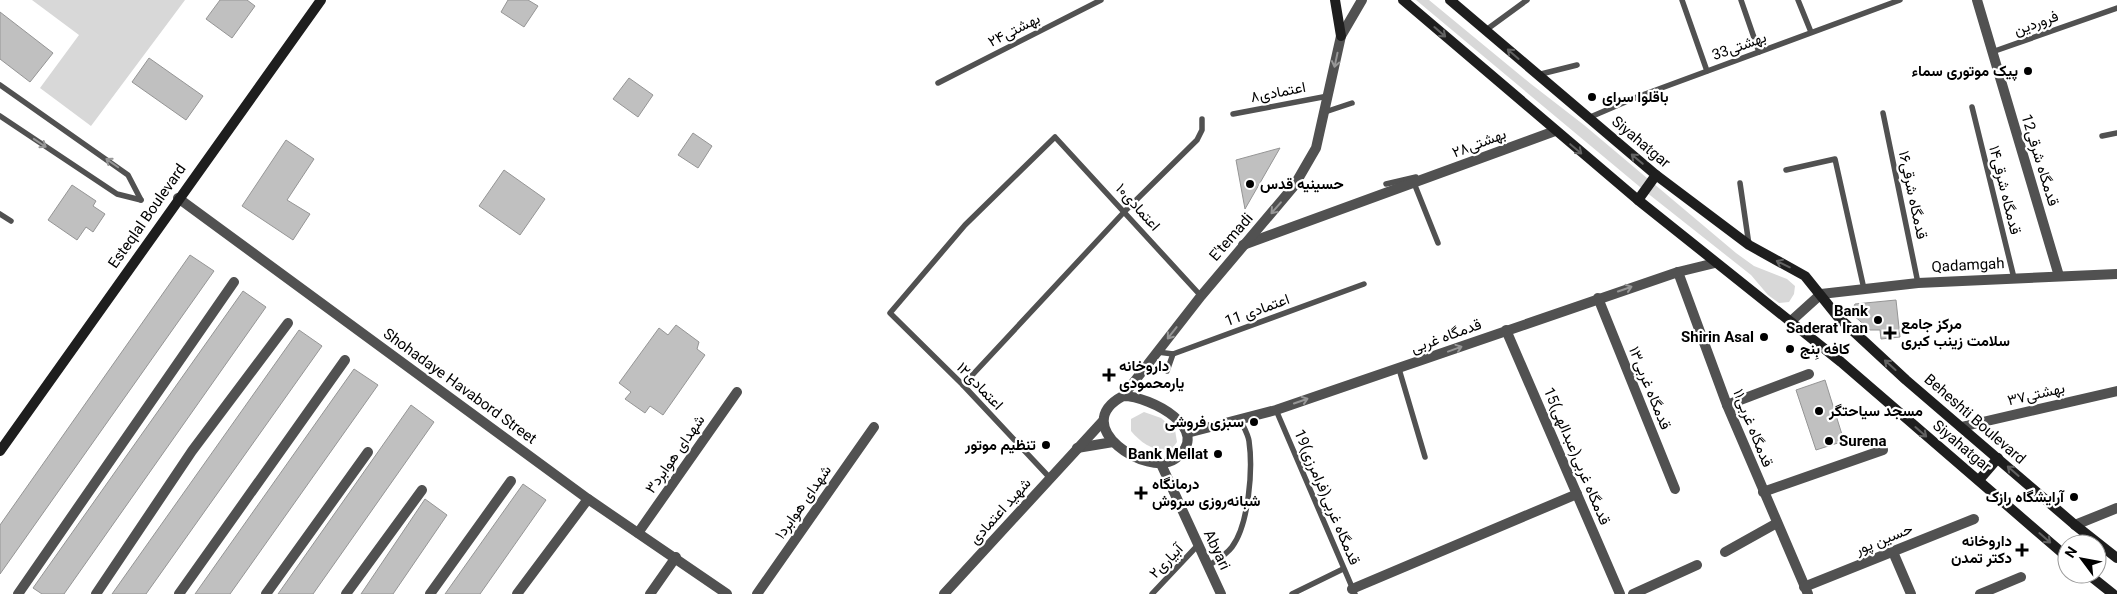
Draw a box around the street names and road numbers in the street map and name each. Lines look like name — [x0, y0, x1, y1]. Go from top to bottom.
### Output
street label: فروردین — [2011, 7, 2061, 40]
street label: ۲۴بهشتی — [985, 9, 1044, 52]
street label: 33بهشتی — [1709, 28, 1769, 65]
street label: اعتمادی۸ — [1249, 78, 1307, 107]
street label: Siyahatgar — [1608, 112, 1674, 172]
street label: 12قدمگاه شرقی — [2017, 112, 2063, 209]
street label: ۲۸بهشتی — [1449, 124, 1509, 162]
street label: قدمگاه شرقی۱۴ — [1984, 144, 2025, 237]
street label: قدمگاه شرقی۱۶ — [1894, 149, 1931, 241]
street label: Esteqlal Boulevard — [104, 160, 190, 272]
street label: اعتمادی۱۰ — [1111, 180, 1164, 235]
street label: E'temadi — [1205, 209, 1257, 265]
street label: Qadamgah — [1931, 254, 2005, 276]
street label: 11 اعتمادی — [1222, 290, 1292, 331]
street label: قدمگاه غربی — [1408, 315, 1484, 358]
street label: Shohadaye Havabord Street — [380, 324, 540, 448]
street label: قدمگاه غربی۱۳ — [1624, 344, 1675, 433]
street label: اعتمادی۱۲ — [952, 358, 1007, 414]
street label: Beheshti Boulevard — [1921, 370, 2029, 468]
street label: بهشتی۳۷ — [2006, 379, 2067, 410]
street label: 15قدمگاه غربی(عبدالهی) — [1539, 384, 1614, 528]
street label: قدمگاه غربی۱۱ — [1728, 386, 1777, 470]
street label: ۳شهدای هوابرد — [641, 411, 710, 497]
street label: Siyahatgar — [1929, 416, 1995, 476]
street label: 19قدمگاه غربی(فرامرزی) — [1289, 426, 1364, 568]
street label: شهدای هوابرد۱ — [771, 461, 836, 543]
street label: شهید اعتمادی — [965, 474, 1035, 549]
street label: حسین پور — [1852, 519, 1916, 560]
street label: Abyari — [1200, 527, 1234, 573]
street label: آبیاری۲ — [1145, 539, 1188, 583]

